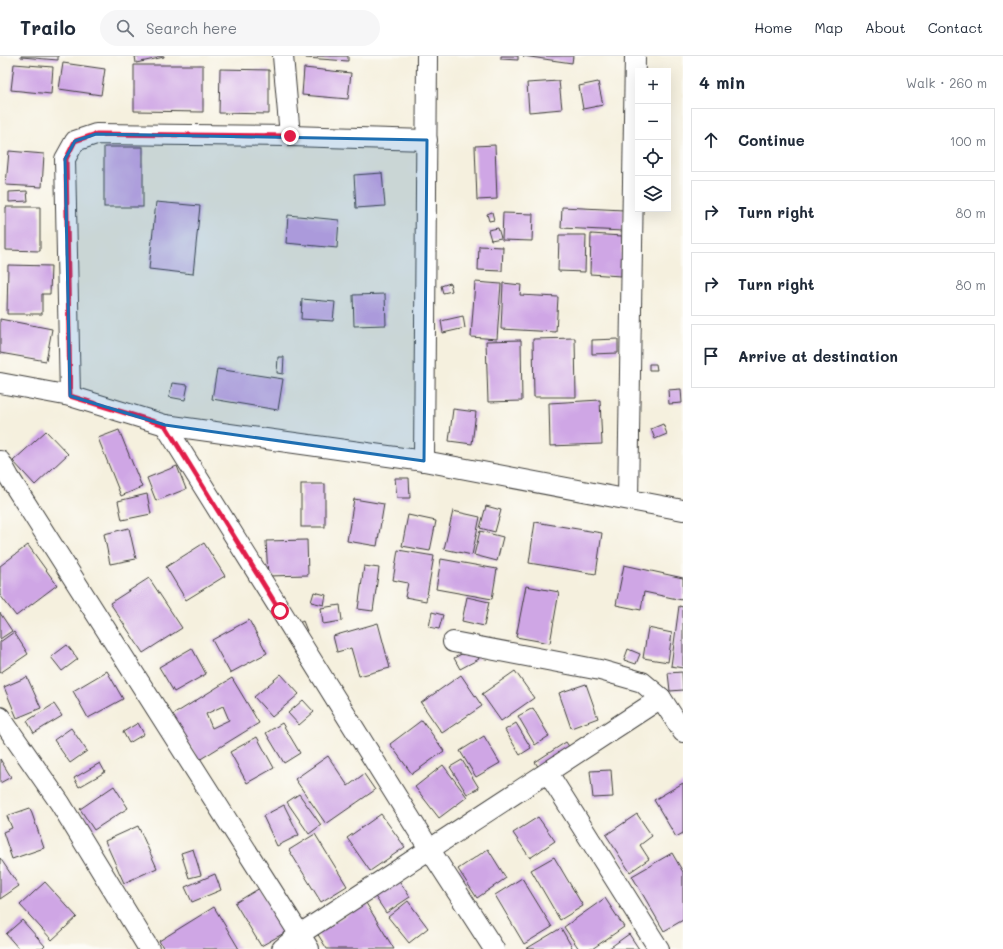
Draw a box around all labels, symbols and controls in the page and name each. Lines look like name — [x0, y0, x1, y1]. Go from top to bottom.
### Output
search box — [100, 10, 380, 46]
text: Trailo — [20, 15, 76, 40]
icon: search — [114, 17, 136, 39]
text: Search here — [146, 18, 237, 38]
text: Home — [754, 18, 792, 37]
text: Map — [814, 18, 843, 37]
text: About — [865, 18, 906, 37]
text: Contact — [928, 18, 983, 37]
map controls — [635, 68, 671, 212]
button: + — [635, 68, 671, 104]
text: 4 min — [699, 71, 745, 93]
text: Walk · 260 m — [906, 74, 987, 91]
button: − — [635, 104, 671, 140]
route end — [281, 127, 299, 145]
icon: ahead — [700, 129, 722, 151]
text: Continue — [738, 130, 805, 150]
text: 100 m — [950, 132, 986, 149]
button: locate — [635, 140, 671, 176]
button: layers — [635, 176, 671, 212]
icon: right — [700, 201, 722, 223]
text: Turn right — [738, 202, 815, 222]
text: 80 m — [956, 204, 986, 221]
icon: right — [700, 273, 722, 295]
text: Turn right — [738, 274, 815, 294]
text: 80 m — [956, 276, 986, 293]
icon: arrive — [700, 345, 722, 367]
text: Arrive at destination — [738, 346, 898, 366]
route start — [271, 602, 289, 620]

